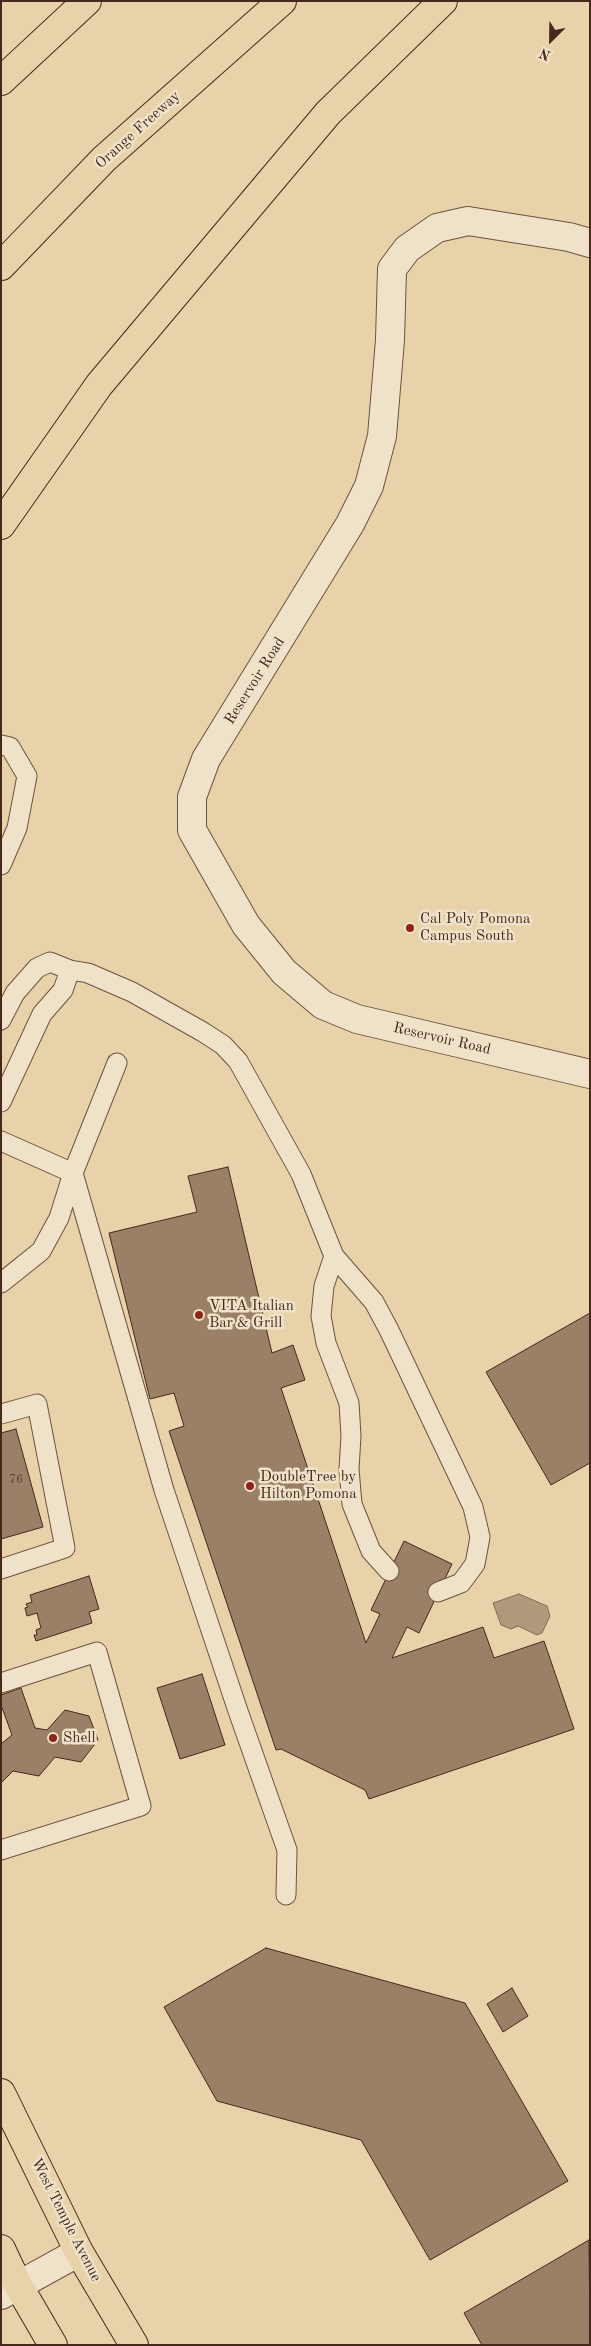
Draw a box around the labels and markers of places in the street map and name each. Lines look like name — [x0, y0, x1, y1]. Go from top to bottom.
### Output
place label: Cal Poly Pomona Campus South — [420, 910, 530, 945]
marker: Cal Poly Pomona Campus South — [404, 922, 416, 934]
place label: VITA Italian Bar & Grill — [209, 1297, 294, 1332]
marker: VITA Italian Bar & Grill — [193, 1309, 205, 1321]
place label: DoubleTree by Hilton Pomona — [260, 1468, 357, 1503]
marker: DoubleTree by Hilton Pomona — [244, 1480, 256, 1492]
place label: Shell — [63, 1729, 95, 1747]
marker: Shell — [47, 1732, 59, 1744]

